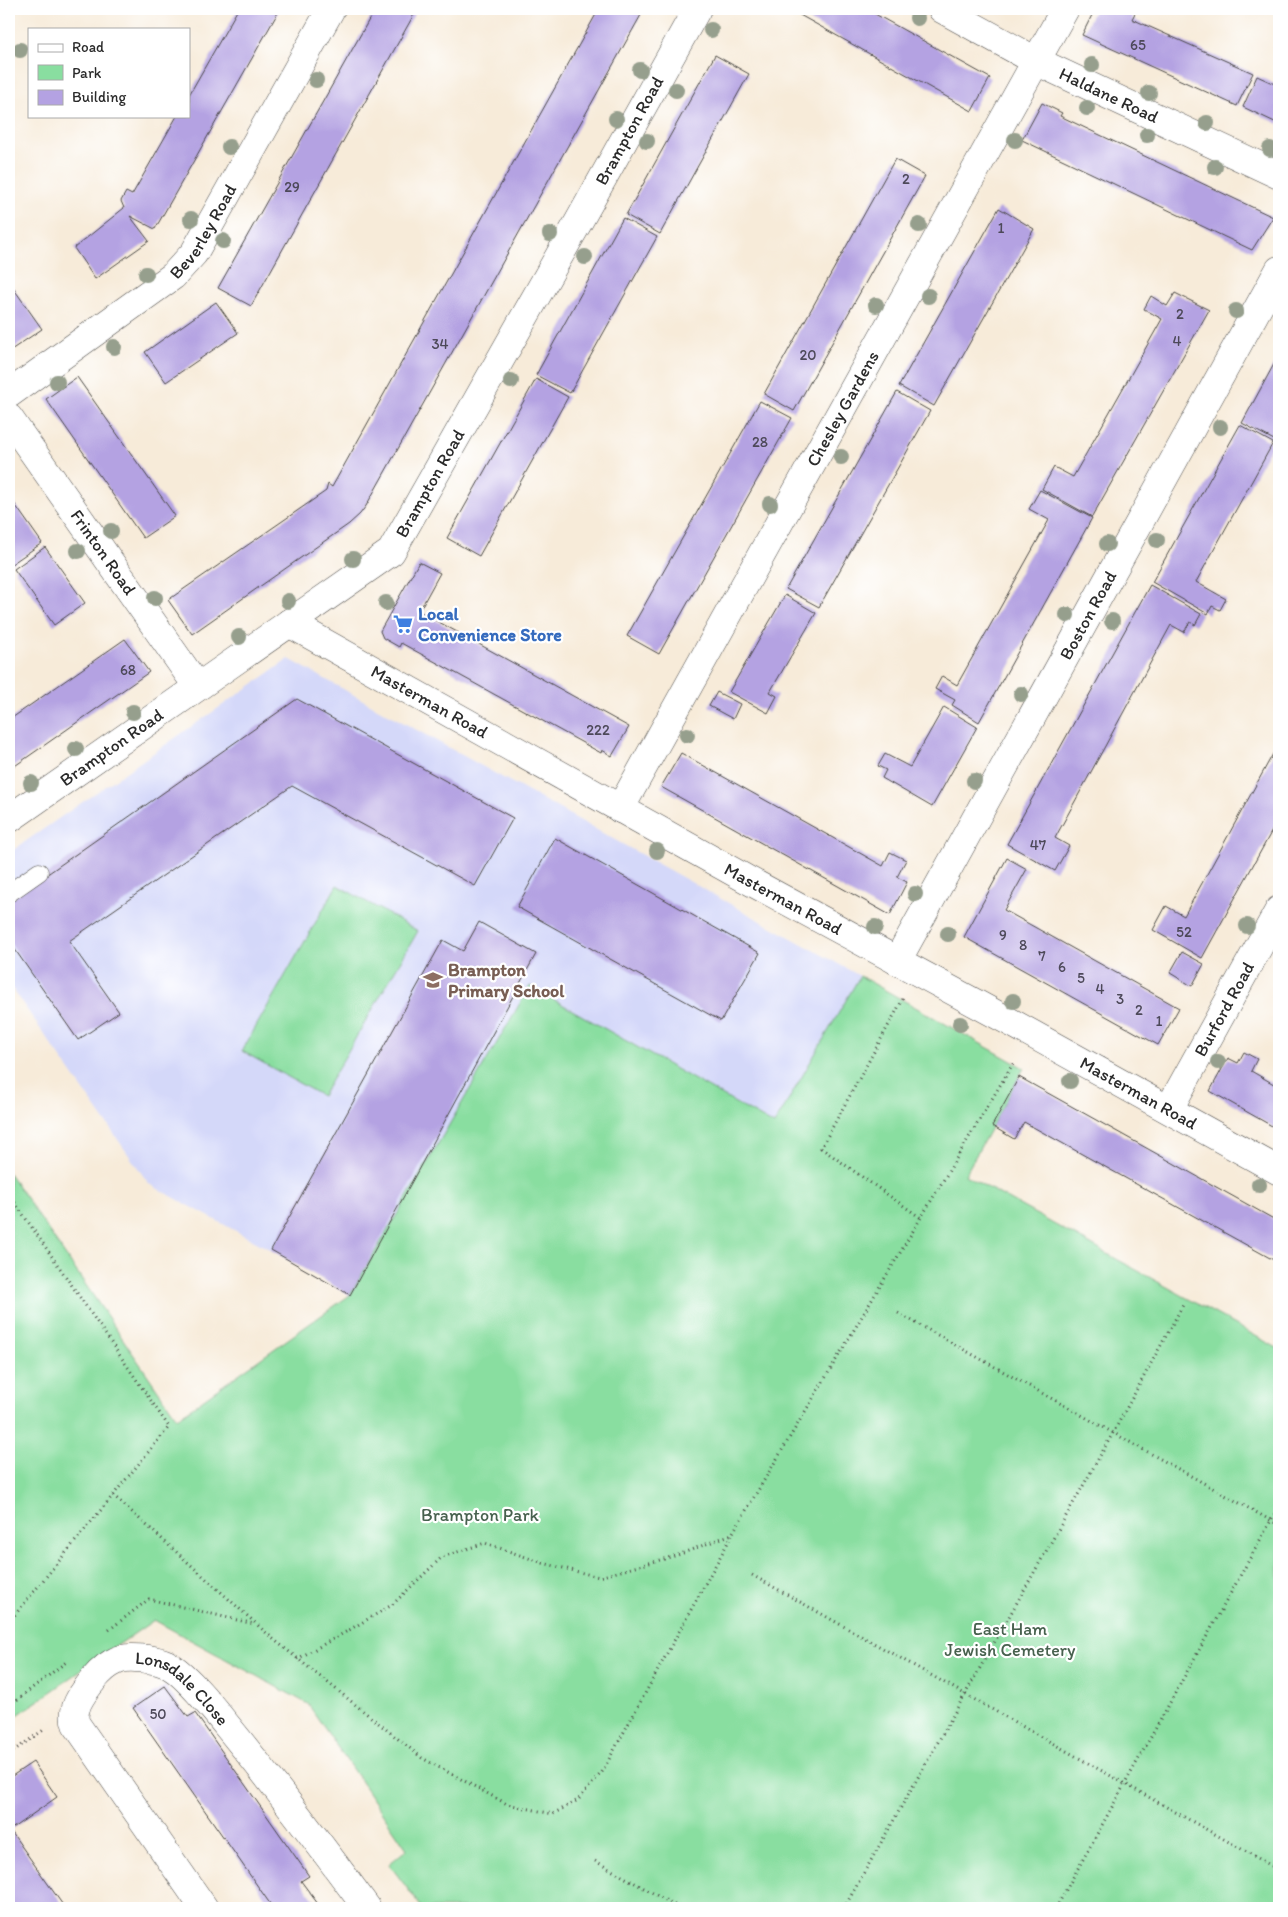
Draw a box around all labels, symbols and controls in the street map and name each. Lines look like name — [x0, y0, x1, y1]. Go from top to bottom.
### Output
legend — [28, 28, 190, 118]
house number: 65 — [1130, 36, 1146, 54]
text: Road — [72, 38, 105, 56]
street label: Haldane Road — [1056, 62, 1162, 128]
text: Park — [72, 64, 102, 82]
street label: Brampton Road — [590, 72, 668, 189]
text: Building — [72, 88, 126, 106]
house number: 2 — [902, 170, 910, 188]
house number: 29 — [284, 178, 300, 196]
street label: Beverley Road — [165, 180, 242, 284]
house number: 1 — [998, 219, 1005, 237]
house number: 2 — [1176, 305, 1184, 323]
house number: 4 — [1172, 332, 1182, 350]
house number: 34 — [431, 335, 449, 353]
house number: 20 — [799, 346, 817, 364]
street label: Chesley Gardens — [802, 347, 884, 471]
street label: Brampton Road — [391, 425, 470, 541]
house number: 28 — [752, 433, 768, 451]
street label: Frinton Road — [66, 505, 141, 600]
street label: Boston Road — [1055, 567, 1122, 664]
place label: Local Convenience Store — [418, 603, 562, 646]
supermarket icon: Local Convenience Store — [392, 613, 414, 635]
street label: Masterman Road — [367, 660, 492, 743]
house number: 68 — [120, 661, 136, 679]
street label: Brampton Road — [56, 704, 168, 791]
house number: 222 — [586, 721, 610, 739]
house number: 47 — [1030, 836, 1047, 854]
street label: Masterman Road — [720, 858, 846, 940]
house number: 52 — [1176, 923, 1192, 941]
house number: 9 — [999, 926, 1007, 944]
house number: 8 — [1019, 936, 1027, 954]
house number: 7 — [1038, 947, 1046, 965]
house number: 6 — [1058, 958, 1066, 976]
street label: Burford Road — [1189, 958, 1259, 1060]
place label: Brampton Primary School — [448, 959, 565, 1002]
school or university icon: Brampton Primary School — [422, 969, 444, 991]
house number: 5 — [1077, 969, 1085, 987]
house number: 4 — [1095, 980, 1105, 998]
house number: 3 — [1116, 990, 1124, 1008]
house number: 2 — [1135, 1001, 1143, 1019]
house number: 1 — [1156, 1012, 1163, 1030]
street label: Masterman Road — [1076, 1052, 1201, 1135]
park label: Brampton Park — [421, 1504, 540, 1526]
park label: East Ham Jewish Cemetery — [945, 1618, 1076, 1661]
street label: Lonsdale Close — [134, 1647, 234, 1730]
house number: 50 — [149, 1705, 167, 1723]

